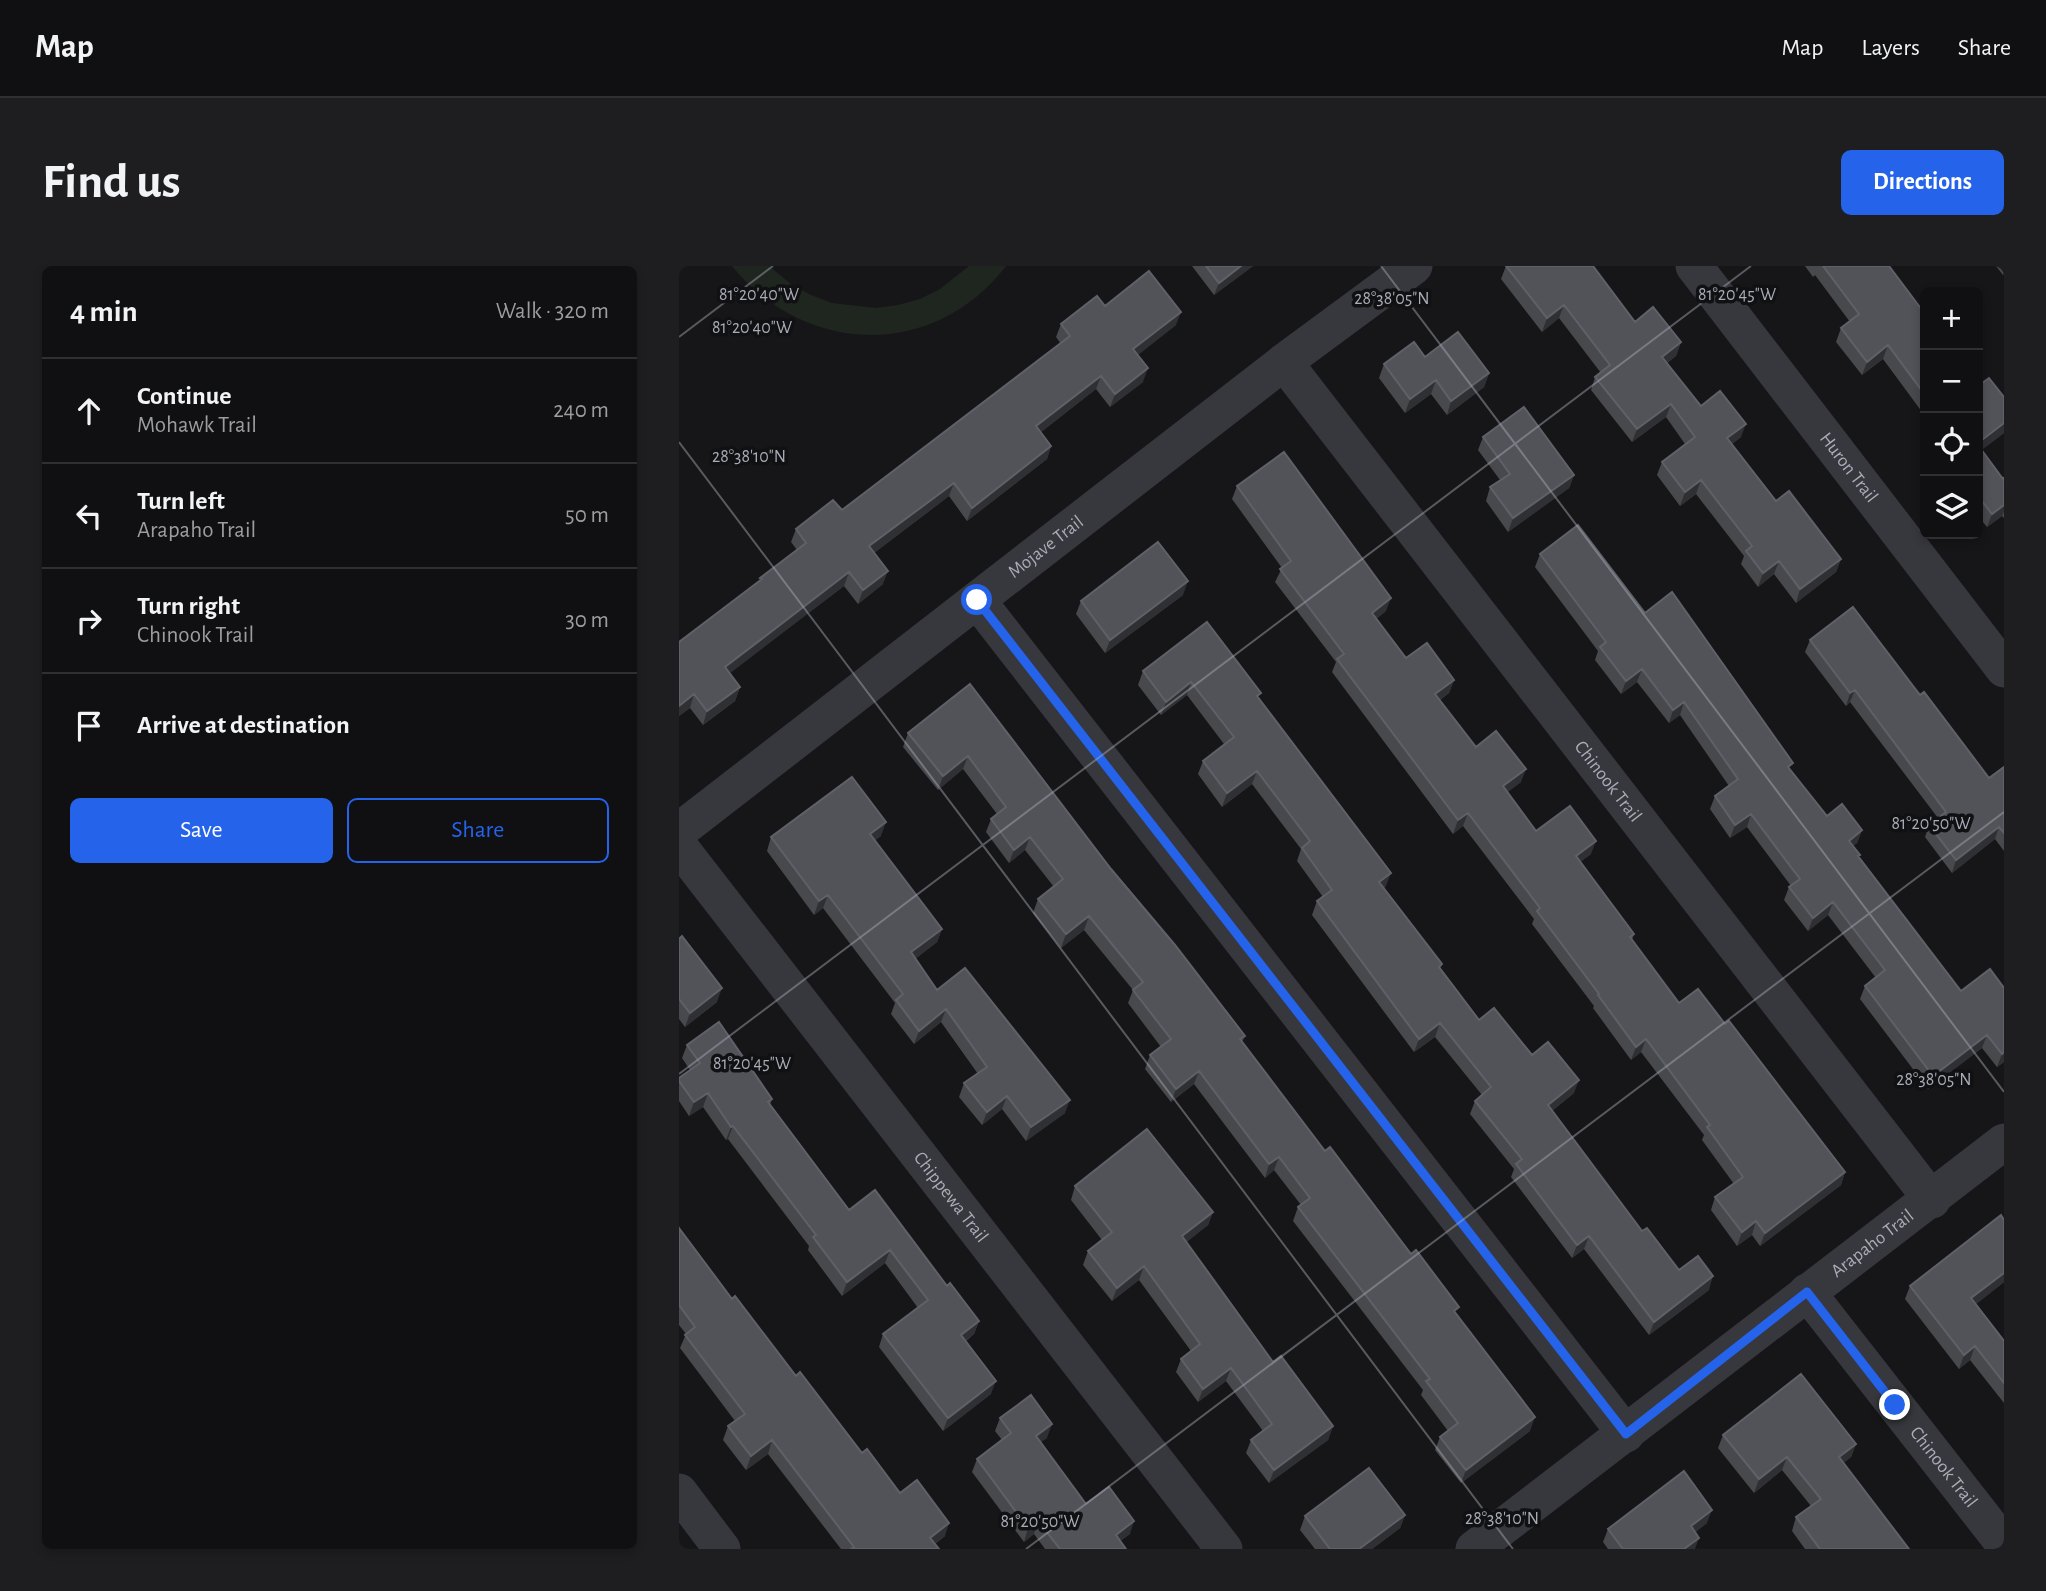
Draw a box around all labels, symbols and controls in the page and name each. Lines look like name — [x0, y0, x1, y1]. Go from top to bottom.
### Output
text: Map — [35, 31, 94, 64]
text: Map — [1781, 36, 1823, 60]
text: Layers — [1861, 36, 1920, 60]
text: Share — [1958, 36, 2011, 60]
button: Directions — [1841, 150, 2004, 215]
text: Find us — [42, 158, 181, 207]
text: 81°20'40"W — [719, 286, 799, 304]
text: 81°20'45"W — [1698, 286, 1776, 304]
map controls — [1920, 287, 1983, 539]
button: + — [1920, 287, 1983, 350]
text: 28°38'05"N — [1354, 290, 1430, 308]
text: 4 min — [70, 297, 138, 327]
text: Walk · 320 m — [496, 300, 609, 323]
text: 81°20'40"W — [712, 319, 792, 337]
button: − — [1920, 350, 1983, 413]
text: Continue — [137, 383, 232, 409]
icon: ahead — [70, 392, 108, 430]
text: 240 m — [553, 399, 609, 422]
button: locate — [1920, 413, 1983, 476]
text: Mohawk Trail — [137, 414, 257, 437]
street label: Huron Trail — [1816, 429, 1882, 506]
text: 28°38'10"N — [712, 448, 786, 466]
button: layers — [1920, 476, 1983, 539]
text: Turn left — [137, 488, 225, 514]
icon: left — [70, 497, 108, 535]
text: 50 m — [565, 504, 609, 527]
street label: Mojave Trail — [1005, 512, 1087, 582]
text: Arapaho Trail — [137, 519, 256, 542]
route start — [961, 584, 992, 615]
text: Turn right — [137, 593, 240, 619]
icon: right — [70, 602, 108, 640]
text: 30 m — [565, 609, 609, 632]
text: Chinook Trail — [137, 624, 254, 647]
icon: arrive — [70, 707, 108, 745]
text: Arrive at destination — [137, 712, 350, 738]
street label: Chinook Trail — [1571, 737, 1645, 825]
button: Save — [70, 798, 333, 863]
button: Share — [347, 798, 609, 863]
text: 81°20'50"W — [1891, 815, 1971, 833]
text: 81°20'45"W — [713, 1055, 791, 1073]
text: 28°38'05"N — [1896, 1071, 1972, 1089]
street label: Chippewa Trail — [910, 1148, 992, 1246]
street label: Arapaho Trail — [1827, 1206, 1917, 1281]
route end — [1879, 1389, 1910, 1420]
street label: Chinook Trail — [1906, 1423, 1981, 1511]
text: 28°38'10"N — [1465, 1510, 1539, 1528]
text: 81°20'50"W — [1000, 1513, 1080, 1531]

